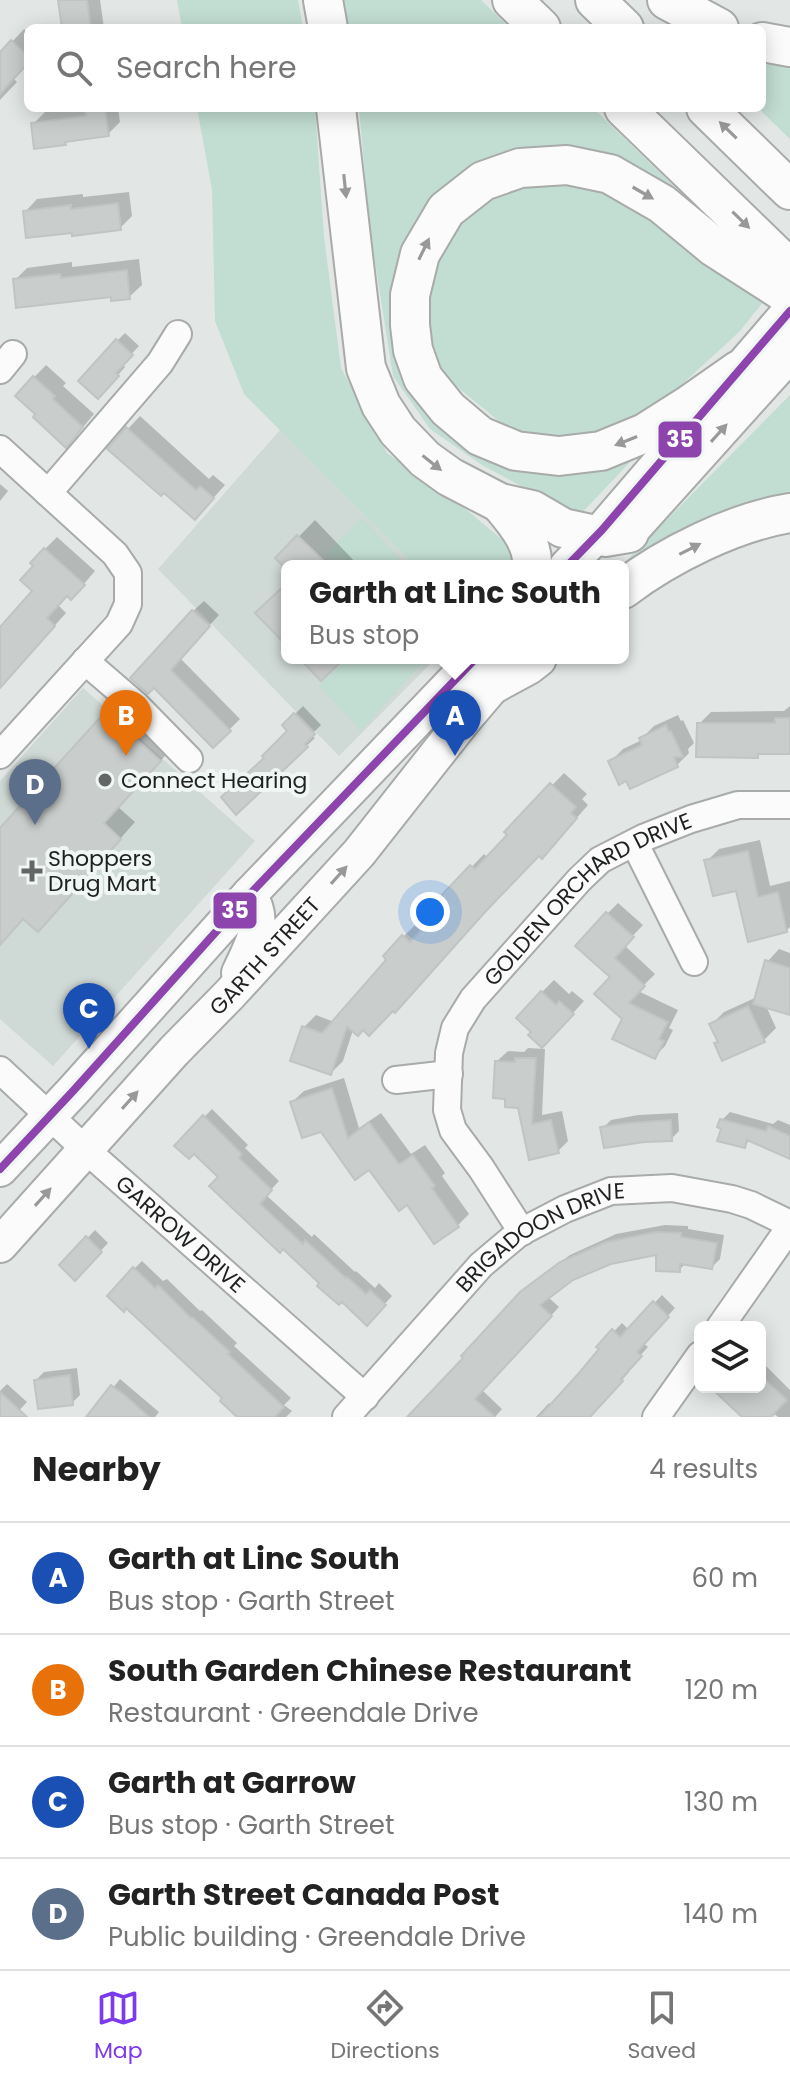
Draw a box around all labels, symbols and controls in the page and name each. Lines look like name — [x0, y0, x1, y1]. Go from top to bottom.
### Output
search box — [24, 24, 766, 112]
icon: search — [52, 46, 96, 90]
text: Search here — [116, 46, 297, 89]
one-way arrow — [719, 121, 738, 139]
one-way arrow — [339, 173, 352, 198]
one-way arrow — [632, 186, 654, 200]
one-way arrow — [731, 211, 750, 229]
one-way arrow — [417, 237, 431, 260]
line badge: 35 — [657, 420, 703, 459]
text: 35 — [666, 424, 694, 455]
one-way arrow — [709, 424, 727, 443]
one-way arrow — [614, 435, 638, 448]
one-way arrow — [422, 455, 442, 471]
one-way arrow — [678, 542, 701, 556]
popup — [281, 560, 629, 664]
text: Garth at Linc South — [309, 571, 601, 614]
text: Bus stop — [309, 617, 419, 653]
pin: B — [100, 690, 152, 756]
pin: A — [429, 690, 481, 756]
pin: D — [9, 759, 61, 825]
place label: Connect Hearing — [121, 765, 307, 796]
marker: Connect Hearing — [96, 771, 114, 789]
street label: GOLDEN ORCHARD DRIVE — [477, 805, 696, 993]
place label: Shoppers Drug Mart — [48, 843, 157, 899]
marker: Shoppers Drug Mart — [23, 862, 41, 880]
one-way arrow — [330, 865, 347, 885]
street label: GARTH STREET — [202, 890, 328, 1022]
line badge: 35 — [212, 891, 258, 930]
your location — [410, 892, 450, 932]
text: 35 — [221, 895, 249, 926]
pin: C — [63, 983, 115, 1049]
one-way arrow — [120, 1091, 138, 1110]
street label: GARROW DRIVE — [109, 1168, 252, 1300]
street label: BRIGADOON DRIVE — [449, 1175, 626, 1299]
one-way arrow — [33, 1188, 51, 1207]
map controls — [694, 1321, 766, 1393]
button: layers — [694, 1321, 766, 1393]
text: Nearby — [32, 1445, 161, 1493]
text: 4 results — [649, 1451, 758, 1487]
text: Garth at Linc South — [108, 1537, 400, 1580]
text: A — [48, 1560, 68, 1596]
text: 60 m — [691, 1560, 758, 1596]
text: Bus stop · Garth Street — [108, 1583, 394, 1619]
text: South Garden Chinese Restaurant — [108, 1649, 631, 1692]
text: B — [49, 1672, 67, 1708]
text: 120 m — [685, 1672, 758, 1708]
text: Restaurant · Greendale Drive — [108, 1695, 479, 1731]
text: Garth at Garrow — [108, 1761, 356, 1804]
text: C — [48, 1784, 68, 1820]
text: 130 m — [684, 1784, 758, 1820]
text: Bus stop · Garth Street — [108, 1807, 394, 1843]
text: Garth Street Canada Post — [108, 1873, 499, 1916]
text: D — [49, 1896, 67, 1932]
text: 140 m — [683, 1896, 758, 1932]
text: Public building · Greendale Drive — [108, 1919, 526, 1955]
tab: Map — [94, 1986, 143, 2067]
tab: Directions — [330, 1986, 440, 2067]
tab: Saved — [627, 1986, 696, 2067]

